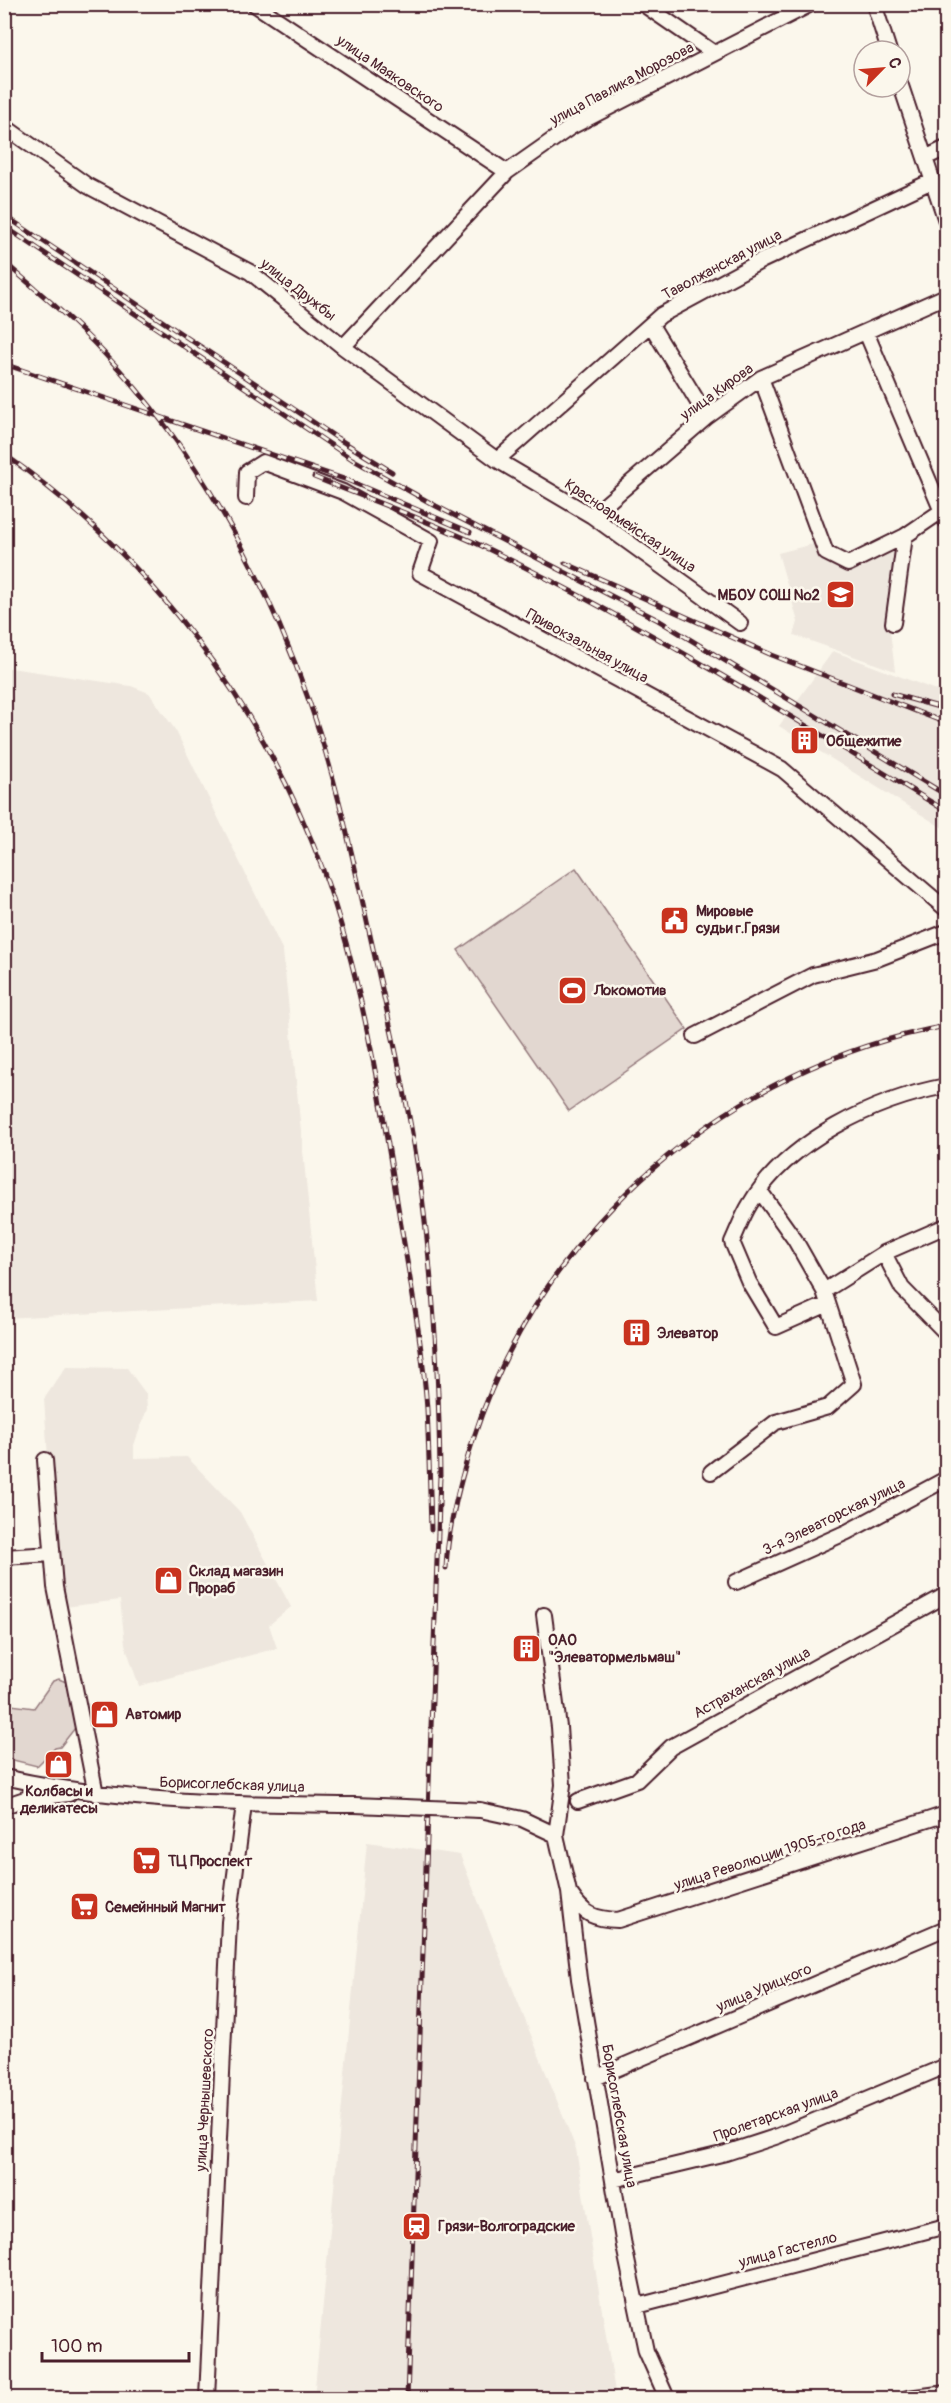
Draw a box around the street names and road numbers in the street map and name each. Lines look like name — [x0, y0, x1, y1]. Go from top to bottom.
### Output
street label: улица Маяковского — [332, 31, 447, 117]
street label: улица Павлика Морозова — [546, 38, 697, 130]
street label: Таволжанская улица — [659, 225, 785, 305]
street label: улица Дружбы — [256, 254, 340, 325]
street label: улица Кирова — [676, 359, 757, 425]
street label: Красноармейская улица — [561, 475, 699, 577]
street label: Привокзальная улица — [522, 604, 652, 688]
street label: 3-я Элеваторская улица — [760, 1474, 908, 1560]
street label: Астраханская улица — [690, 1643, 814, 1723]
street label: Борисоглебская улица — [159, 1773, 305, 1797]
street label: улица Революции 1905-го года — [671, 1815, 868, 1895]
street label: улица Урицкого — [713, 1959, 815, 2017]
street label: улица Чернышевского — [192, 2028, 218, 2173]
street label: Борисоглебская улица — [597, 2043, 641, 2189]
street label: Пролетарская улица — [711, 2084, 841, 2146]
street label: улица Гастелло — [736, 2228, 839, 2272]

